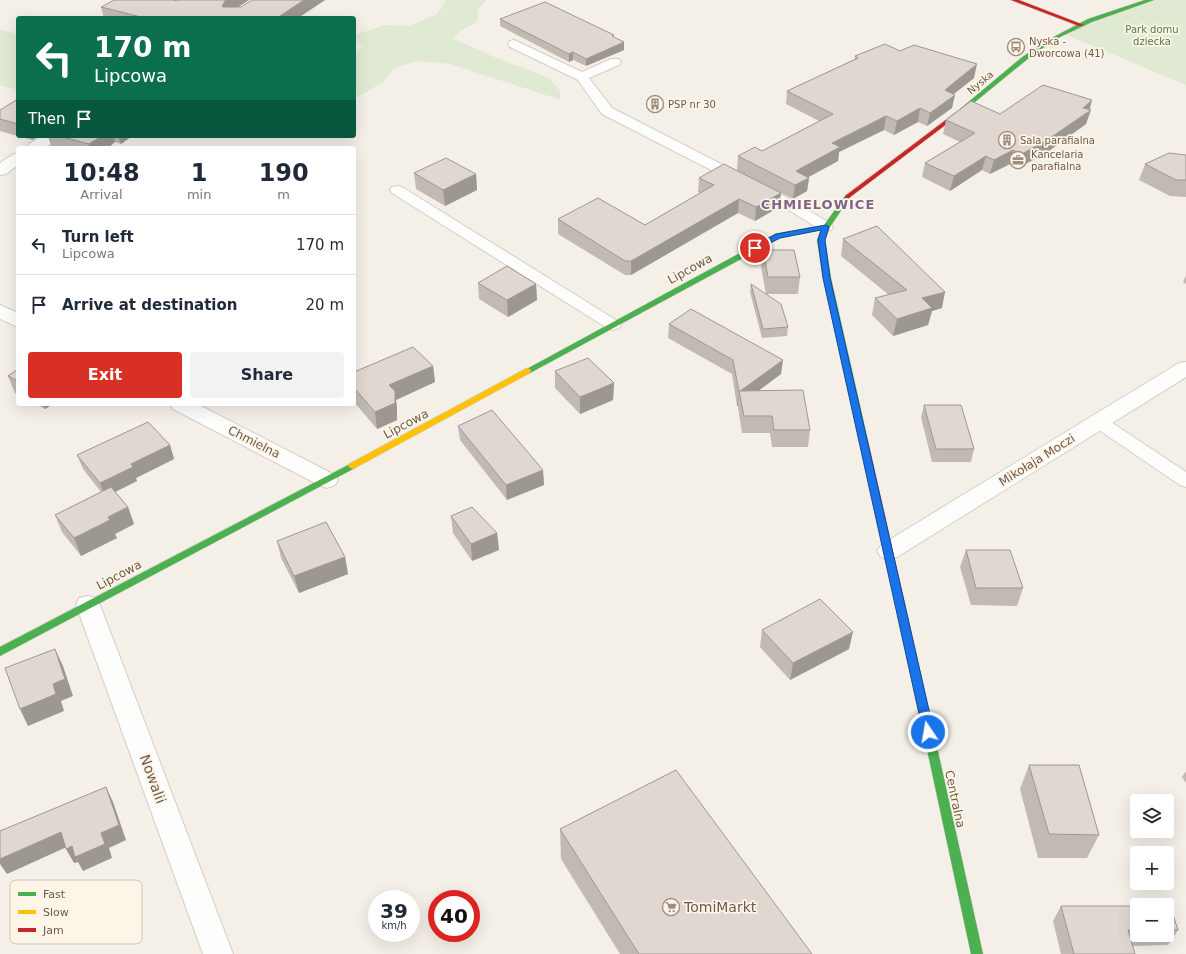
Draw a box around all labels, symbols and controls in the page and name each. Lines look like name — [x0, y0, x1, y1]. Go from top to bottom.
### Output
park label: Park domu dziecka — [1125, 24, 1179, 47]
text: 170 m — [94, 31, 191, 64]
icon: left — [28, 32, 80, 84]
place label: Nyska - Dworcowa (41) — [1029, 36, 1105, 59]
bus stop icon: Nyska - Dworcowa (41) — [1006, 37, 1026, 57]
text: Lipcowa — [94, 65, 167, 86]
street label: Nyska — [965, 69, 996, 96]
building icon: PSP nr 30 — [645, 94, 665, 114]
place label: PSP nr 30 — [668, 99, 716, 110]
icon: arrive — [73, 108, 95, 130]
text: Then — [28, 110, 65, 128]
building icon: Sala parafialna — [997, 130, 1017, 150]
place label: Sala parafialna — [1020, 135, 1095, 146]
place label: Kancelaria parafialna — [1031, 149, 1083, 172]
office icon: Kancelaria parafialna — [1008, 150, 1028, 170]
text: 10:48 — [63, 159, 140, 187]
text: 1 — [191, 159, 207, 187]
text: 190 — [259, 159, 309, 187]
text: Arrival — [80, 187, 123, 202]
text: min — [187, 187, 211, 202]
text: m — [277, 187, 290, 202]
district label: CHMIELOWICE — [761, 197, 875, 212]
text: Turn left — [62, 228, 134, 246]
pin — [738, 231, 772, 265]
icon: left — [28, 234, 50, 256]
text: 170 m — [296, 236, 344, 254]
icon: arrive — [744, 237, 766, 259]
text: Lipcowa — [62, 246, 115, 261]
street label: Lipcowa — [665, 251, 715, 287]
icon: arrive — [28, 294, 50, 316]
text: Arrive at destination — [62, 296, 237, 314]
text: 20 m — [306, 296, 344, 314]
button: Exit — [28, 352, 182, 398]
button: Share — [190, 352, 344, 398]
street label: Lipcowa — [381, 406, 431, 442]
street label: Chmielna — [226, 423, 282, 461]
street label: Mikołaja Moczi — [997, 431, 1077, 489]
street label: Lipcowa — [94, 557, 144, 593]
position arrow — [907, 711, 949, 753]
street label: Nowalii — [137, 752, 169, 806]
street label: Centralna — [942, 769, 968, 829]
map controls — [1130, 794, 1174, 942]
button: layers — [1130, 794, 1174, 838]
button: + — [1130, 846, 1174, 890]
legend — [10, 880, 142, 944]
text: Fast — [43, 888, 66, 901]
speed limit sign: 40 — [428, 890, 480, 942]
supermarket icon: TomiMarkt — [661, 897, 681, 917]
button: − — [1130, 898, 1174, 942]
text: 39 — [380, 899, 408, 923]
place label: TomiMarkt — [683, 899, 757, 915]
text: Slow — [43, 906, 69, 919]
text: km/h — [381, 920, 407, 931]
text: Jam — [42, 924, 64, 937]

